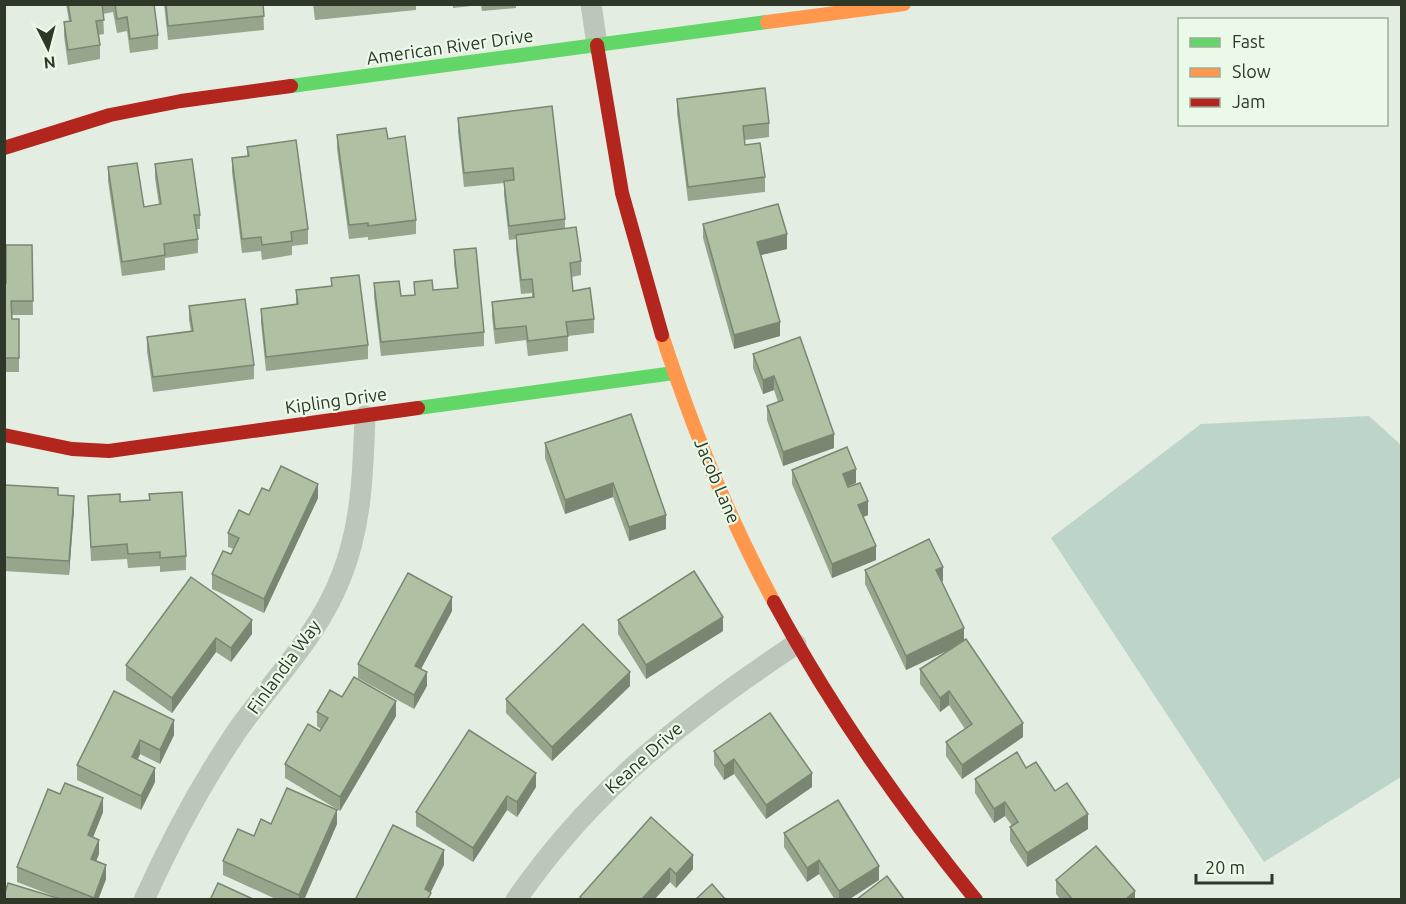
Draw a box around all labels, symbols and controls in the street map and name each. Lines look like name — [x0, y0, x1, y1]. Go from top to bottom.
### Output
north arrow — [18, 18, 78, 78]
legend — [1178, 18, 1388, 126]
street label: American River Drive — [365, 24, 534, 68]
text: Fast — [1232, 31, 1265, 51]
text: N — [43, 53, 56, 72]
text: Slow — [1232, 61, 1271, 81]
text: Jam — [1232, 91, 1266, 111]
street label: Kipling Drive — [284, 383, 388, 417]
street label: Jacob Lane — [691, 435, 745, 526]
street label: Finlandia Way — [243, 615, 324, 717]
street label: Keane Drive — [601, 717, 686, 797]
scale bar — [1196, 847, 1272, 885]
text: 20 m — [1205, 857, 1245, 877]

